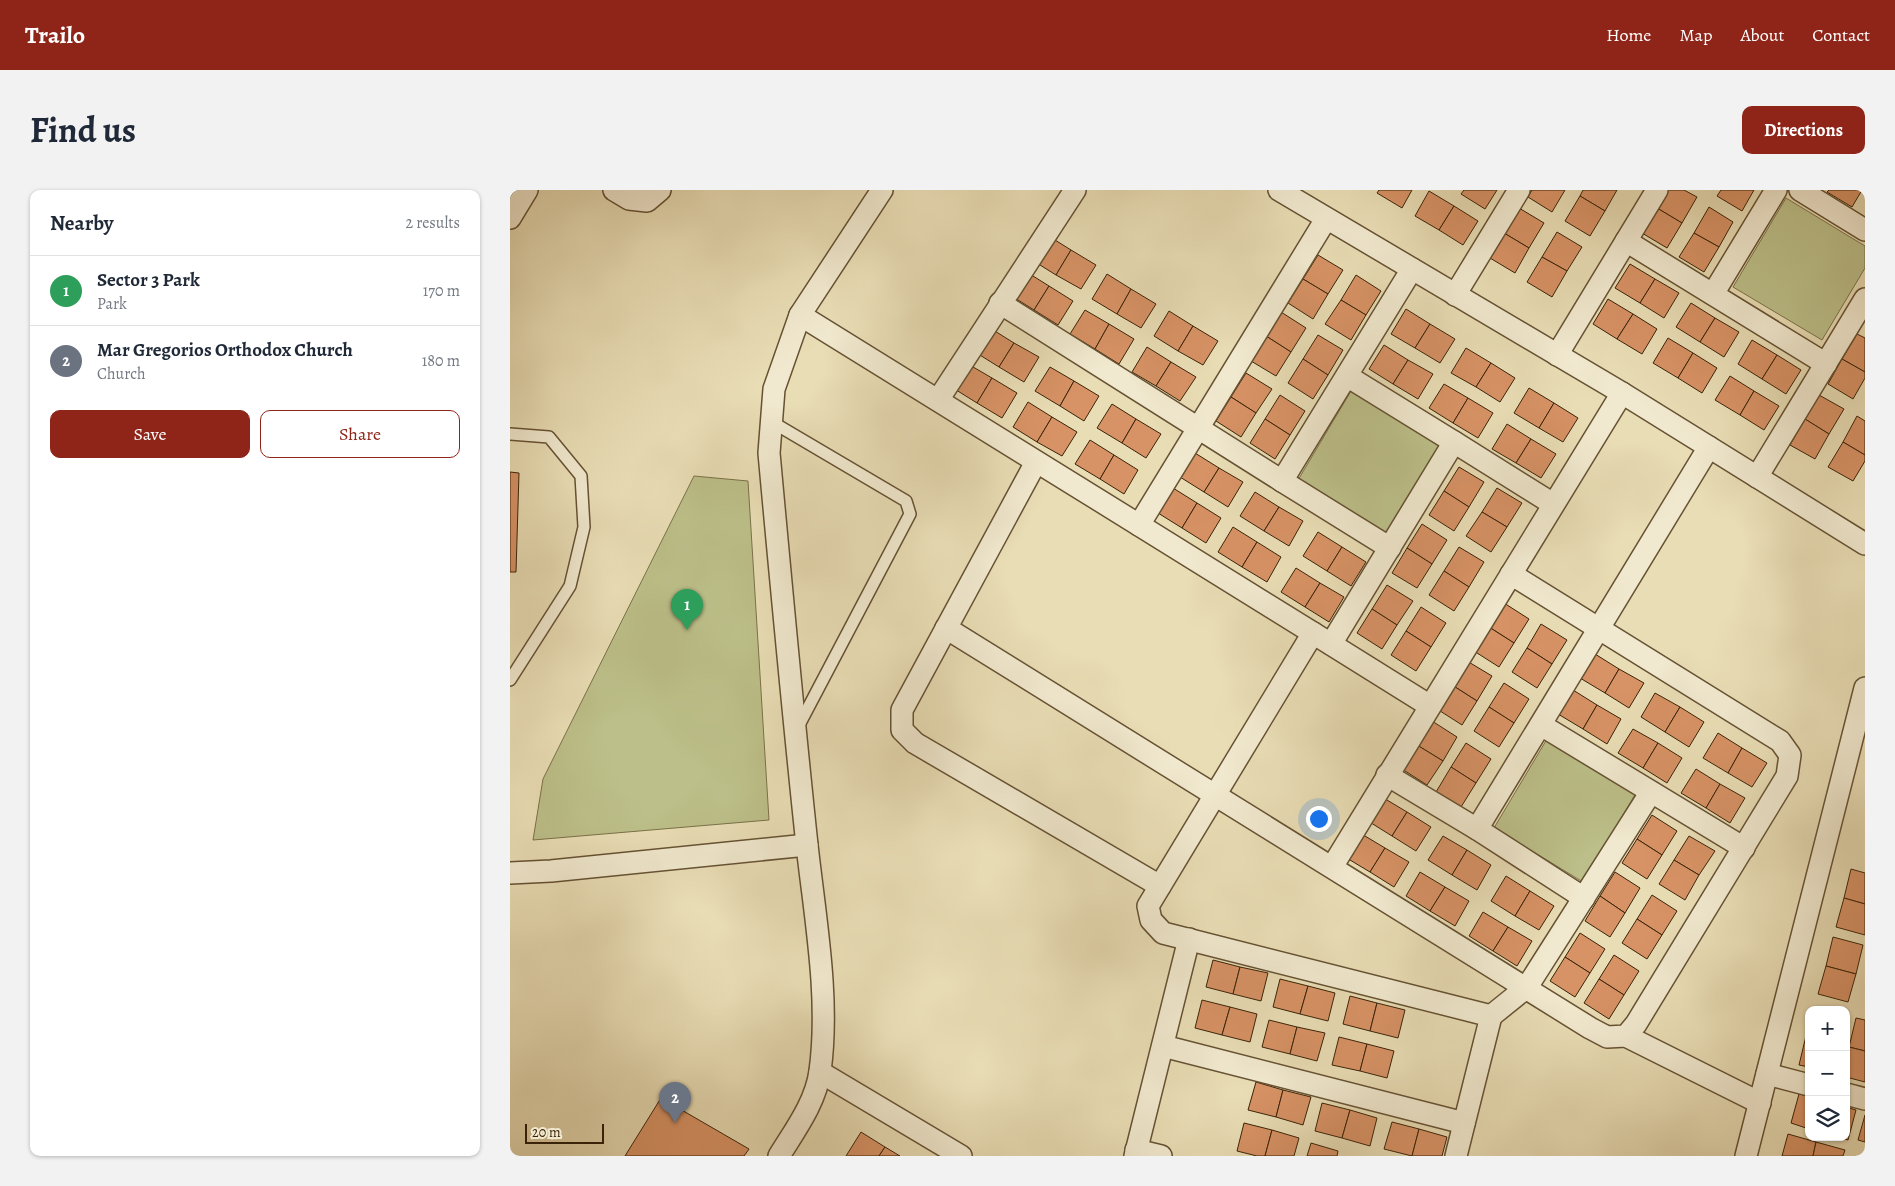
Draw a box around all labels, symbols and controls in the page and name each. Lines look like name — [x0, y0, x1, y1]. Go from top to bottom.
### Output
text: Trailo — [25, 19, 85, 51]
text: Home — [1606, 23, 1651, 47]
text: Map — [1679, 23, 1712, 47]
text: About — [1740, 23, 1784, 47]
text: Contact — [1812, 23, 1870, 47]
text: Find us — [30, 106, 136, 154]
button: Directions — [1742, 106, 1865, 154]
text: Nearby — [50, 209, 113, 237]
text: 2 results — [405, 212, 460, 234]
text: Sector 3 Park — [97, 267, 200, 293]
text: 1 — [63, 280, 69, 302]
text: 170 m — [423, 280, 460, 302]
text: Park — [97, 293, 127, 315]
text: Mar Gregorios Orthodox Church — [97, 337, 353, 363]
text: 2 — [62, 350, 70, 372]
text: 180 m — [422, 350, 460, 372]
text: Church — [97, 363, 146, 385]
button: Save — [50, 410, 250, 458]
button: Share — [260, 410, 460, 458]
pin: 1 — [671, 589, 703, 630]
your location — [1306, 806, 1332, 832]
map controls — [1805, 1006, 1850, 1141]
button: + — [1805, 1006, 1850, 1051]
button: − — [1805, 1051, 1850, 1096]
pin: 2 — [659, 1082, 691, 1123]
button: layers — [1805, 1096, 1850, 1141]
scale bar — [525, 1121, 604, 1144]
text: 20 m — [532, 1123, 561, 1142]

